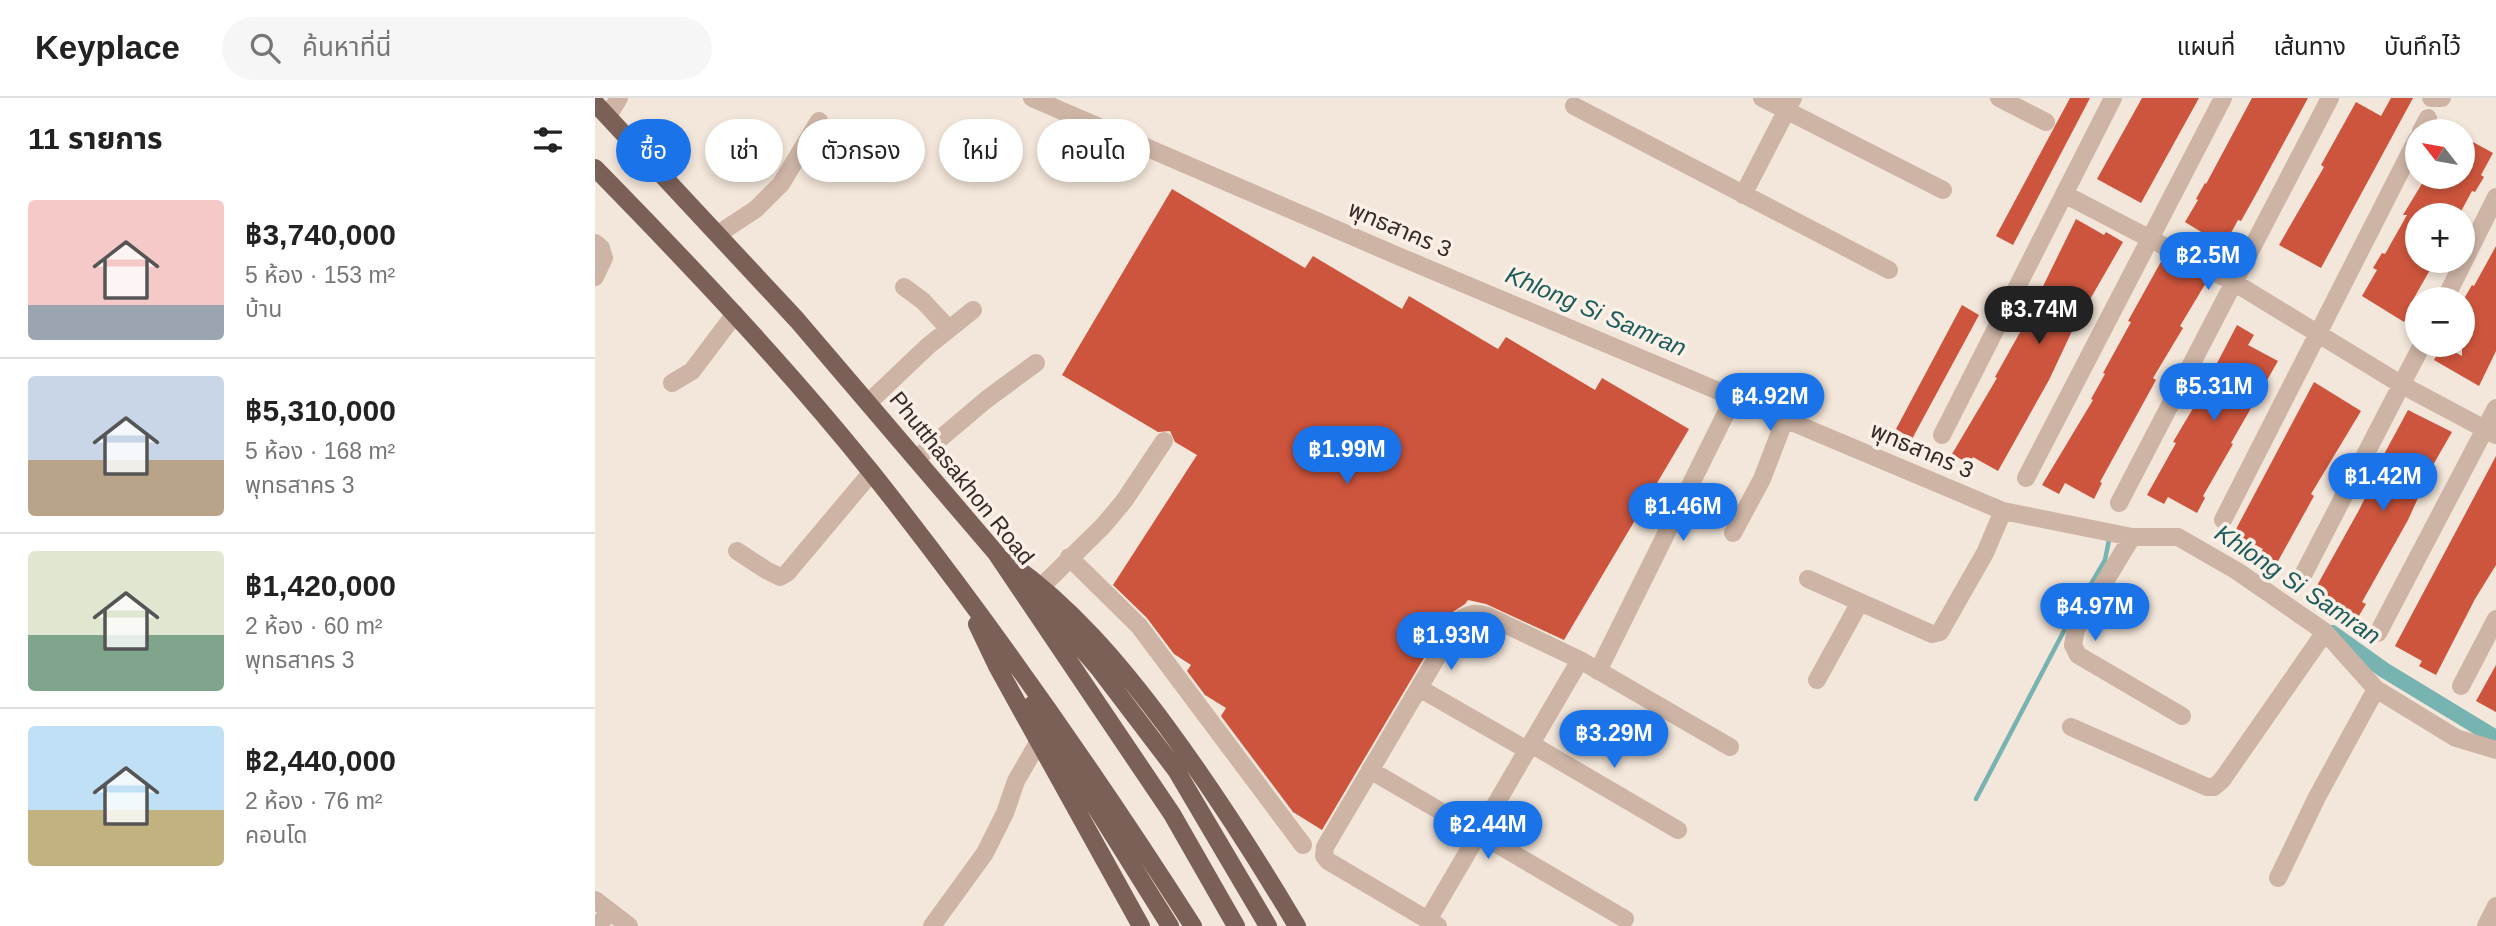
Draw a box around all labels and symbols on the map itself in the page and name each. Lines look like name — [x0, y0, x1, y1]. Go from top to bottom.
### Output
north arrow — [2405, 119, 2475, 189]
street label: พุทธสาคร 3 — [1344, 196, 1455, 263]
pin: ฿2.5M — [2159, 232, 2257, 292]
water label: Khlong Si Samran — [1502, 261, 1690, 361]
pin: ฿3.74M — [1982, 286, 2096, 346]
pin: ฿5.31M — [2157, 364, 2271, 423]
pin: ฿4.92M — [1713, 374, 1827, 433]
street label: Phutthasakhon Road — [884, 386, 1040, 570]
street label: พุทธสาคร 3 — [1866, 417, 1977, 484]
pin: ฿1.99M — [1290, 426, 1404, 486]
pin: ฿1.42M — [2326, 454, 2440, 513]
pin: ฿1.46M — [1626, 484, 1740, 543]
water label: Khlong Si Samran — [2210, 519, 2386, 649]
pin: ฿4.97M — [2038, 584, 2152, 643]
pin: ฿1.93M — [1394, 612, 1508, 672]
pin: ฿3.29M — [1557, 710, 1671, 770]
pin: ฿2.44M — [1431, 802, 1545, 861]

